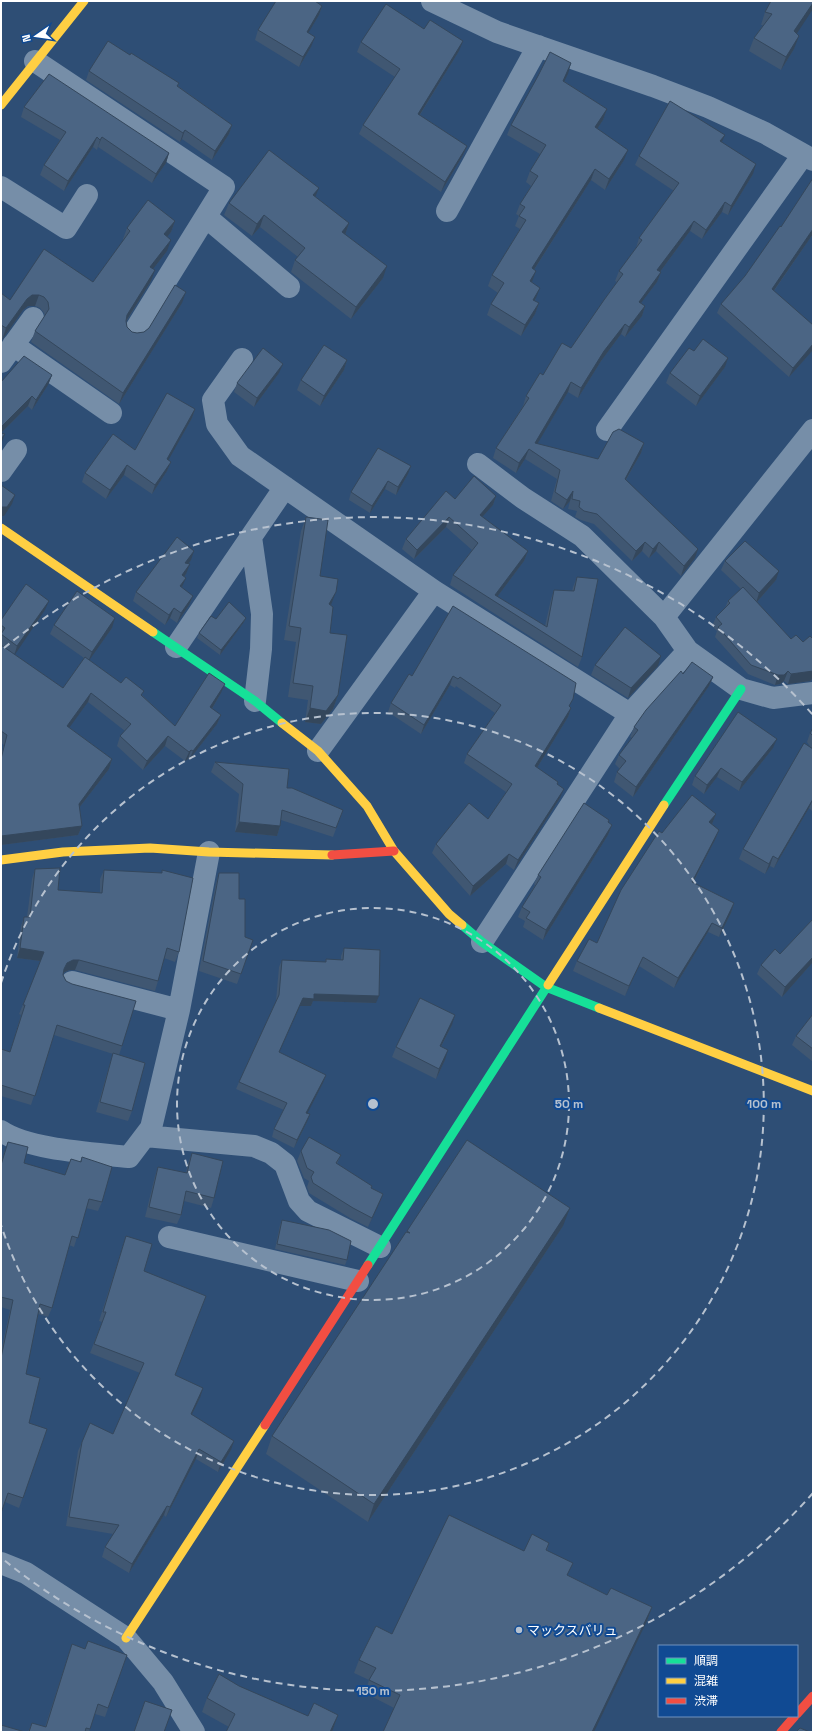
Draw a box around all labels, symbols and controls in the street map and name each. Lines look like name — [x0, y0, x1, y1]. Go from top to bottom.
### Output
north arrow — [16, 16, 56, 56]
text: N — [19, 33, 34, 43]
text: 50 m — [555, 1096, 583, 1112]
text: 100 m — [747, 1096, 781, 1112]
centre of rings — [366, 1097, 380, 1111]
place label: マックスバリュ — [527, 1622, 618, 1639]
marker: マックスバリュ — [514, 1625, 524, 1635]
legend — [658, 1645, 798, 1717]
text: 順調 — [694, 1653, 718, 1669]
text: 混雑 — [694, 1673, 718, 1689]
text: 150 m — [356, 1683, 390, 1699]
text: 渋滞 — [694, 1693, 718, 1709]

